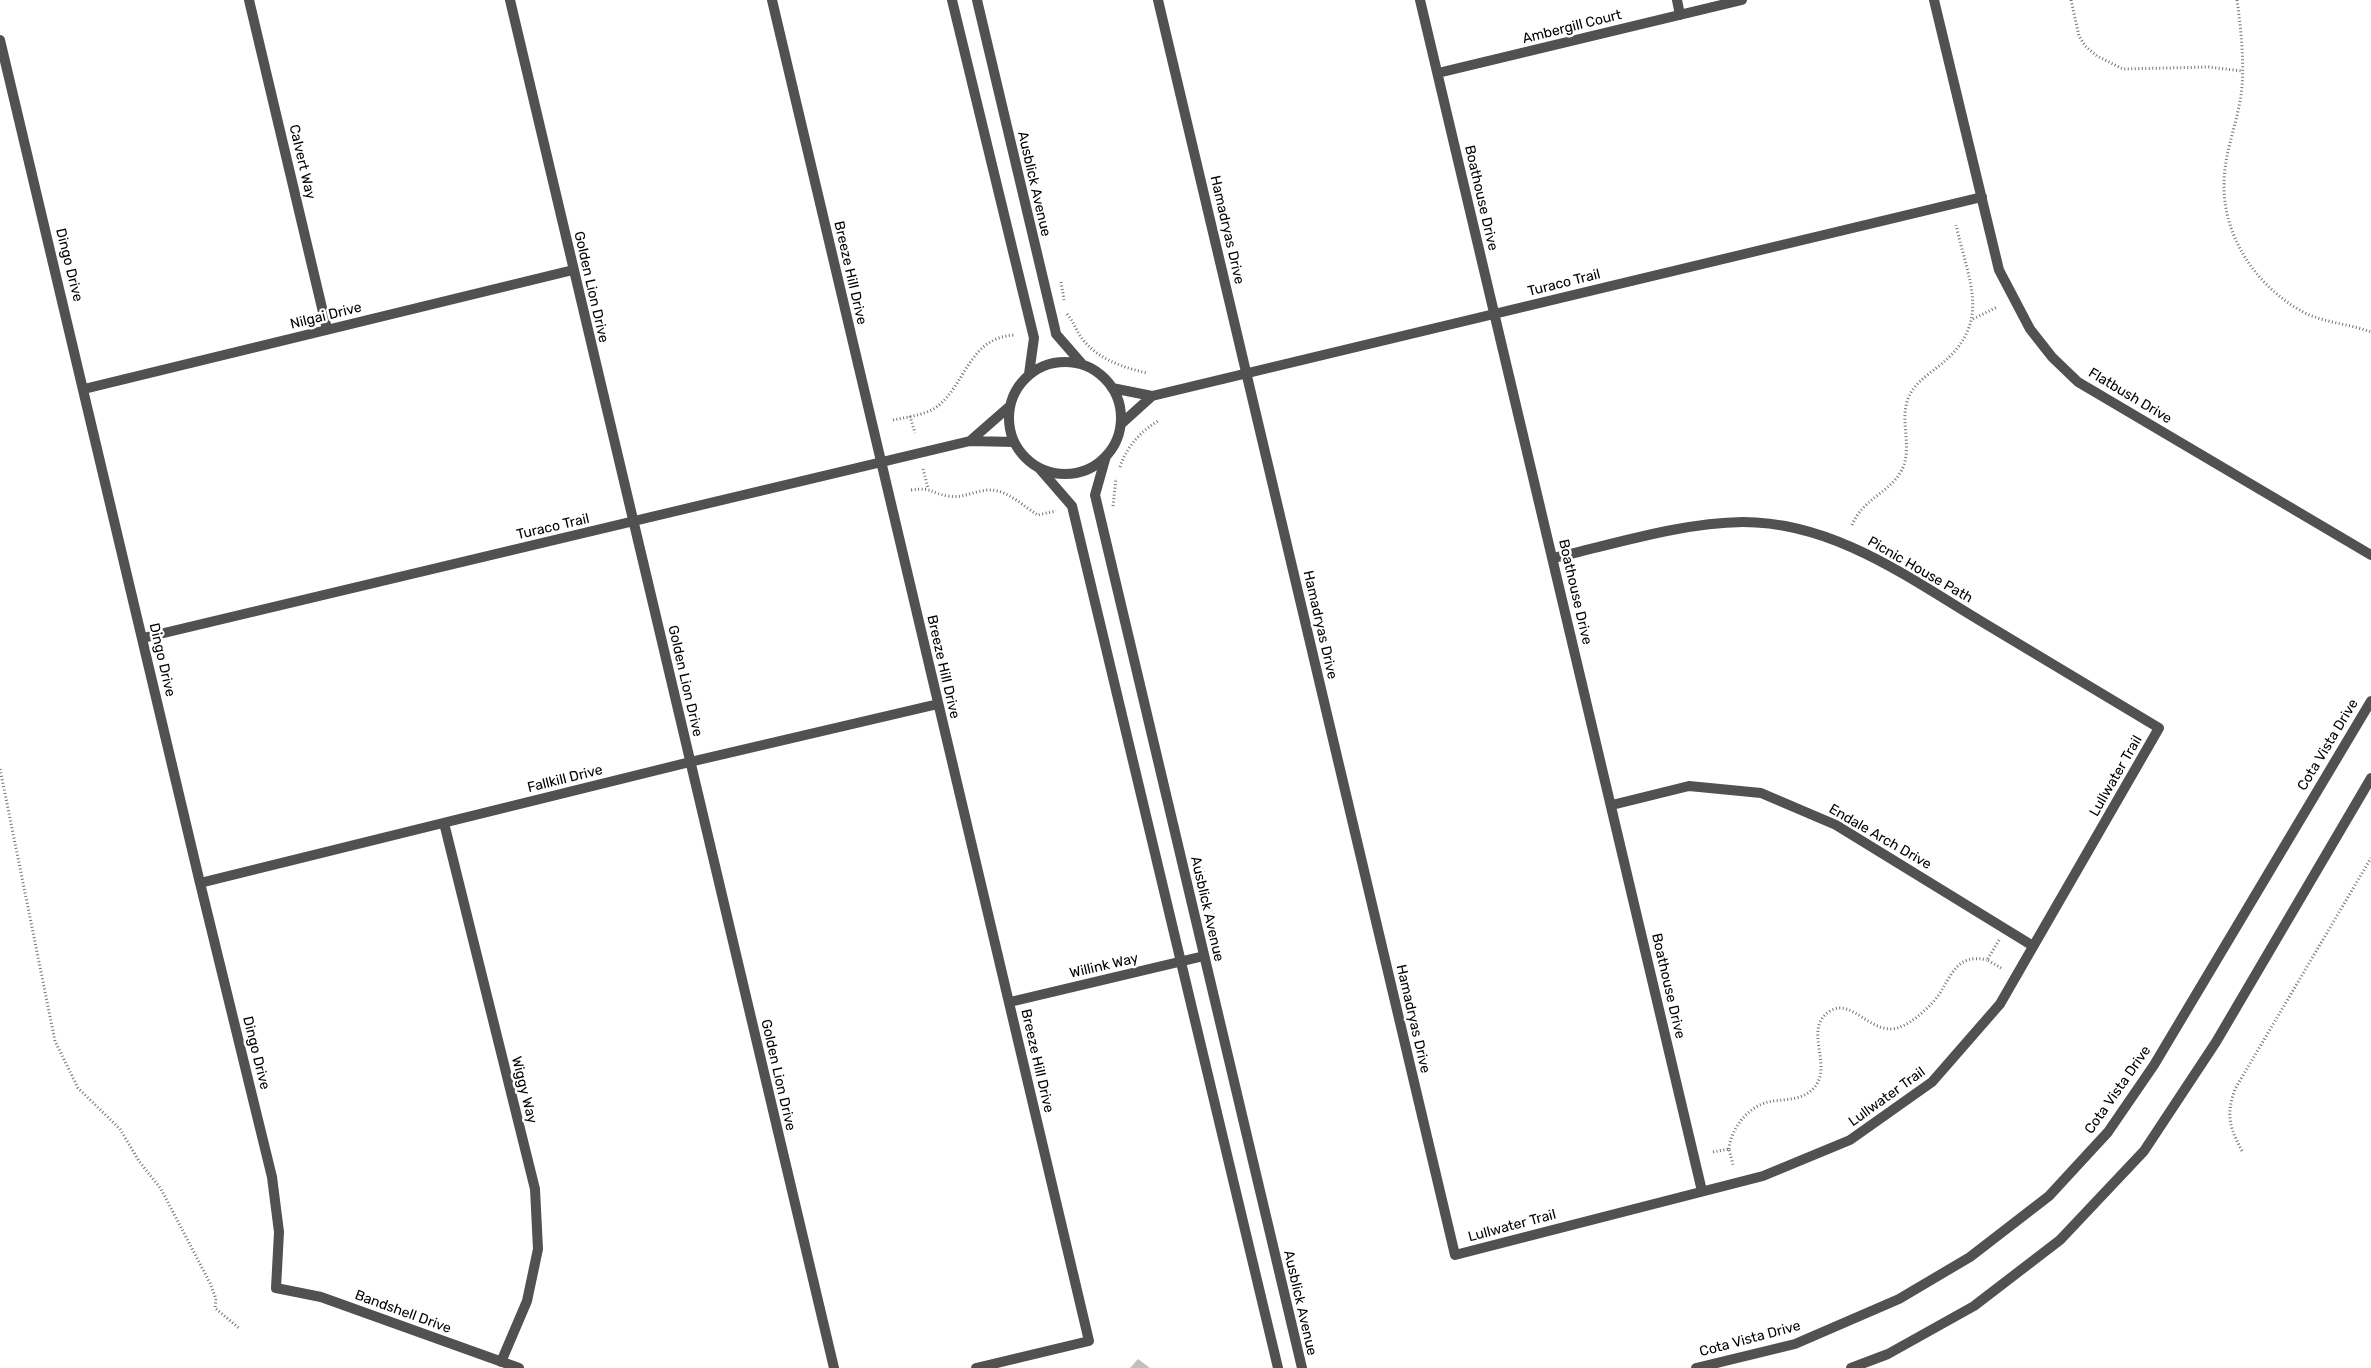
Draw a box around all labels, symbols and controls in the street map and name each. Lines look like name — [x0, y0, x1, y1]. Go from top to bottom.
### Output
street label: Ambergill Court — [1521, 7, 1623, 47]
street label: Calvert Way — [285, 123, 319, 201]
street label: Ausblick Avenue — [1014, 130, 1054, 238]
street label: Boathouse Drive — [1461, 144, 1501, 252]
street label: Hamadryas Drive — [1206, 174, 1248, 286]
street label: Breeze Hill Drive — [830, 220, 870, 326]
street label: Dingo Drive — [52, 227, 86, 303]
street label: Golden Lion Drive — [570, 230, 612, 344]
street label: Turaco Trail — [1526, 266, 1602, 300]
street label: Nilgai Drive — [288, 299, 364, 333]
street label: Flatbush Drive — [2085, 365, 2175, 427]
street label: Turaco Trail — [515, 510, 591, 544]
street label: Picnic House Path — [1864, 533, 1976, 607]
street label: Boathouse Drive — [1555, 538, 1595, 646]
street label: Hamadryas Drive — [1299, 569, 1341, 681]
street label: Breeze Hill Drive — [923, 614, 963, 720]
street label: Dingo Drive — [145, 622, 179, 698]
street label: Golden Lion Drive — [664, 624, 706, 738]
street label: Cota Vista Drive — [2294, 696, 2362, 794]
street label: Lullwater Trail — [2086, 733, 2146, 819]
street label: Fallkill Drive — [526, 762, 604, 796]
street label: Endale Arch Drive — [1826, 801, 1934, 873]
street label: Ausblick Avenue — [1187, 855, 1227, 963]
street label: Boathouse Drive — [1648, 932, 1688, 1040]
street label: Willink Way — [1068, 950, 1140, 982]
street label: Hamadryas Drive — [1392, 963, 1434, 1075]
street label: Breeze Hill Drive — [1017, 1008, 1057, 1114]
street label: Dingo Drive — [239, 1015, 273, 1091]
street label: Golden Lion Drive — [757, 1018, 799, 1132]
street label: Cota Vista Drive — [2081, 1043, 2155, 1137]
street label: Wiggy Way — [508, 1055, 540, 1125]
street label: Lullwater Trail — [1846, 1064, 1928, 1130]
street label: Lullwater Trail — [1466, 1206, 1558, 1246]
street label: Ausblick Avenue — [1280, 1249, 1320, 1357]
street label: Bandshell Drive — [353, 1287, 453, 1337]
street label: Cota Vista Drive — [1698, 1317, 1802, 1361]

